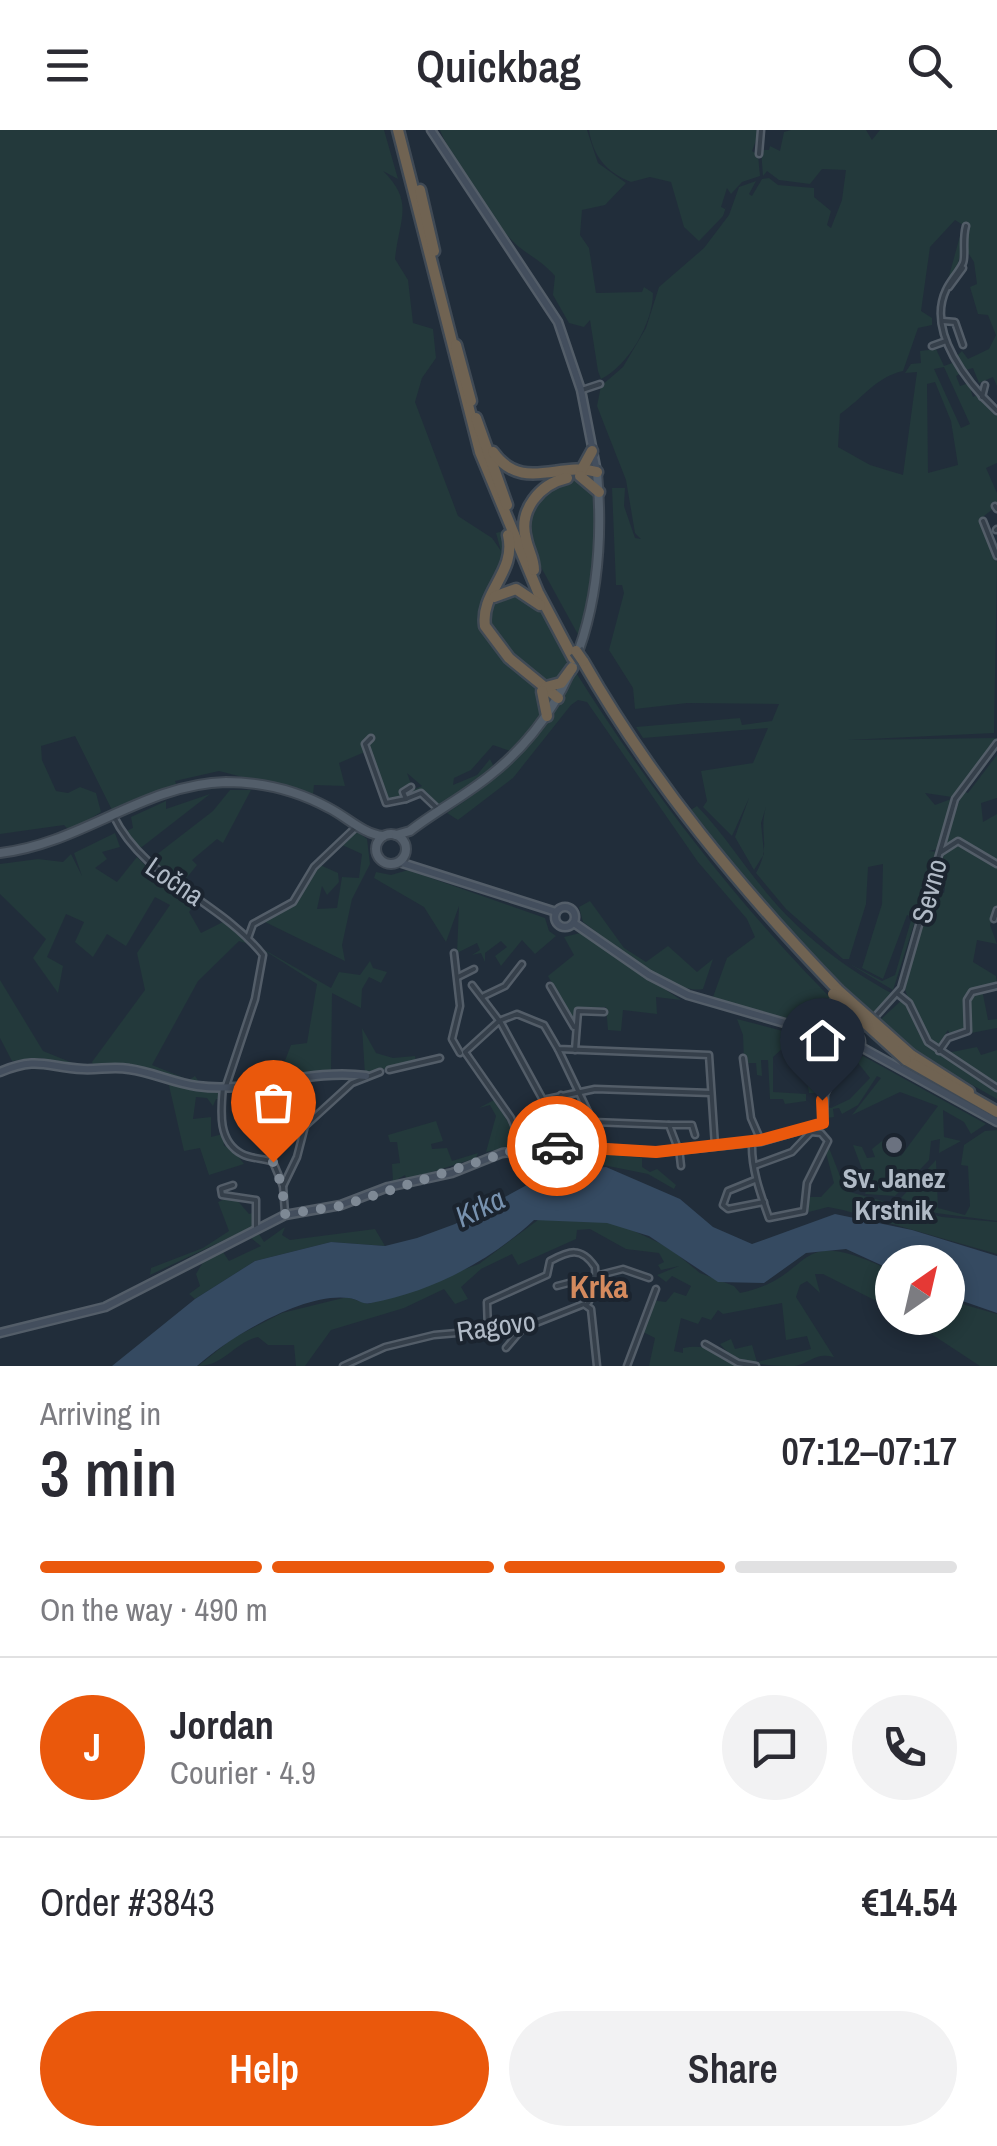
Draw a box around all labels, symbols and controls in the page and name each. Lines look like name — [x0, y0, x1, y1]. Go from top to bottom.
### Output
text: Quickbag — [416, 35, 581, 96]
icon: menu — [40, 38, 95, 93]
icon: search — [902, 38, 957, 93]
street label: Ločna — [138, 848, 212, 914]
street label: Sevno — [902, 855, 956, 927]
pin — [780, 998, 865, 1101]
icon: home — [795, 1013, 850, 1068]
pin — [231, 1060, 316, 1163]
icon: bag — [246, 1075, 301, 1130]
courier — [507, 1096, 607, 1196]
icon: car — [530, 1119, 585, 1174]
marker: Sv. Janez Krstnik — [883, 1134, 905, 1156]
place label: Sv. Janez Krstnik — [843, 1159, 946, 1229]
water label: Krka — [448, 1178, 511, 1236]
north arrow — [875, 1245, 965, 1335]
map controls — [875, 1245, 965, 1335]
district label: Krka — [570, 1265, 629, 1308]
street label: Ragovo — [454, 1302, 538, 1350]
text: Arriving in — [40, 1392, 161, 1435]
text: 07:12–07:17 — [781, 1426, 957, 1477]
text: 3 min — [40, 1429, 177, 1516]
text: On the way · 490 m — [40, 1588, 268, 1631]
button: chat — [722, 1695, 827, 1800]
button: phone — [852, 1695, 957, 1800]
text: Jordan — [170, 1700, 274, 1751]
text: J — [84, 1722, 101, 1773]
text: Courier · 4.9 — [170, 1751, 316, 1794]
text: Order #3843 — [40, 1877, 215, 1928]
text: €14.54 — [862, 1877, 957, 1928]
button: Help — [40, 2011, 489, 2126]
button: Share — [509, 2011, 957, 2126]

